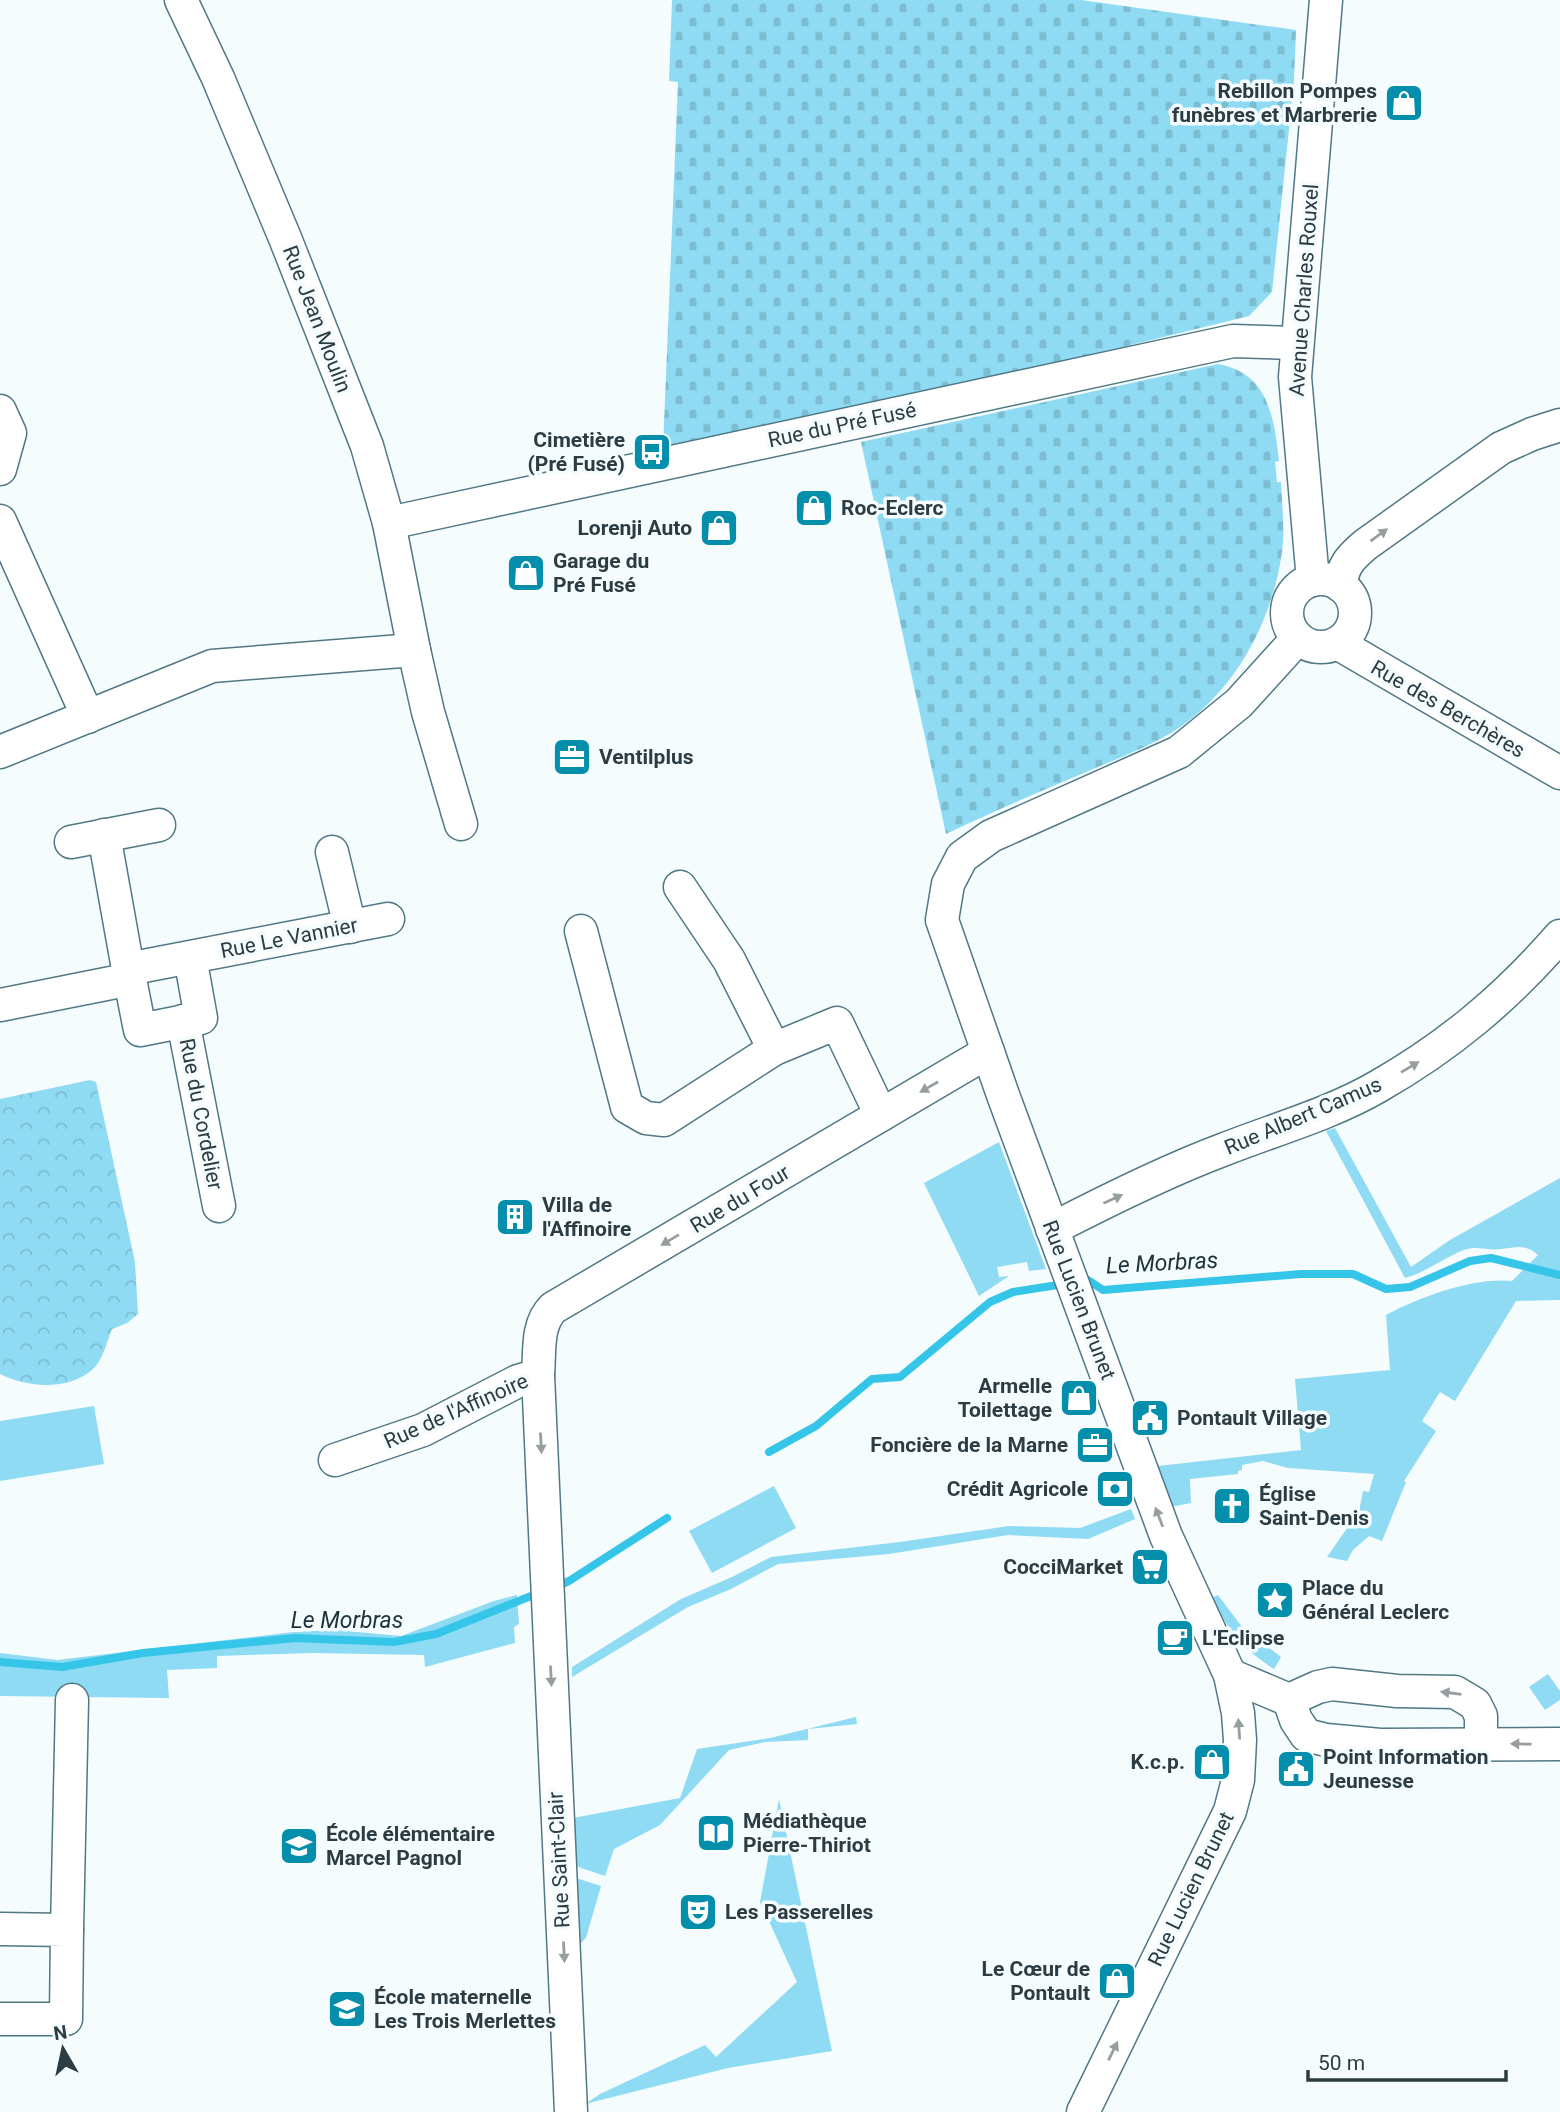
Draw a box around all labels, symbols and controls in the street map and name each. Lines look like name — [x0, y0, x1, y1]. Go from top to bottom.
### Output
place label: Rebillon Pompes funèbres et Marbrerie — [1172, 79, 1377, 127]
shop icon: Rebillon Pompes funèbres et Marbrerie — [1383, 82, 1425, 124]
street label: Avenue Charles Rouxel — [1285, 183, 1323, 397]
street label: Rue Jean Moulin — [278, 242, 356, 396]
street label: Rue du Pré Fusé — [766, 398, 918, 452]
place label: Cimetière (Pré Fusé) — [528, 428, 625, 476]
bus stop icon: Cimetière (Pré Fusé) — [631, 431, 673, 473]
shop icon: Roc-Eclerc — [793, 487, 835, 529]
place label: Roc-Eclerc — [841, 496, 943, 520]
shop icon: Lorenji Auto — [698, 507, 740, 549]
place label: Lorenji Auto — [577, 516, 692, 540]
one-way arrow — [1370, 528, 1389, 542]
place label: Garage du Pré Fusé — [553, 549, 649, 597]
shop icon: Garage du Pré Fusé — [505, 552, 547, 594]
street label: Rue des Berchères — [1367, 655, 1529, 763]
office icon: Ventilplus — [551, 736, 593, 778]
place label: Ventilplus — [599, 745, 694, 769]
street label: Rue Le Vannier — [218, 913, 360, 963]
street label: Rue du Cordelier — [175, 1036, 227, 1192]
one-way arrow — [1401, 1061, 1420, 1074]
street label: Rue Albert Camus — [1221, 1072, 1385, 1160]
one-way arrow — [920, 1081, 939, 1093]
street label: Rue du Four — [686, 1160, 794, 1238]
place label: Villa de l'Affinoire — [542, 1193, 631, 1241]
one-way arrow — [1103, 1193, 1124, 1204]
building icon: Villa de l'Affinoire — [494, 1196, 536, 1238]
street label: Rue Lucien Brunet — [1038, 1217, 1120, 1383]
one-way arrow — [660, 1234, 680, 1246]
water label: Le Morbras — [1105, 1247, 1219, 1279]
street label: Rue de l'Affinoire — [380, 1369, 532, 1453]
place label: Armelle Toilettage — [958, 1374, 1052, 1422]
shop icon: Armelle Toilettage — [1058, 1377, 1100, 1419]
public building icon: Pontault Village — [1129, 1397, 1171, 1439]
place label: Pontault Village — [1177, 1406, 1327, 1430]
office icon: Foncière de la Marne — [1074, 1424, 1116, 1466]
one-way arrow — [536, 1433, 547, 1455]
place label: Foncière de la Marne — [870, 1433, 1068, 1457]
bank icon: Crédit Agricole — [1094, 1468, 1136, 1510]
place label: Crédit Agricole — [947, 1477, 1088, 1501]
place label: Église Saint-Denis — [1259, 1482, 1369, 1530]
church icon: Église Saint-Denis — [1211, 1485, 1253, 1527]
one-way arrow — [1153, 1507, 1164, 1528]
supermarket icon: CocciMarket — [1129, 1546, 1171, 1588]
place label: CocciMarket — [1003, 1555, 1123, 1579]
place label: Place du Général Leclerc — [1302, 1576, 1449, 1624]
place icon: Place du Général Leclerc — [1254, 1579, 1296, 1621]
water label: Le Morbras — [291, 1607, 403, 1634]
cafe icon: L'Eclipse — [1154, 1617, 1196, 1659]
place label: L'Eclipse — [1202, 1626, 1284, 1650]
one-way arrow — [545, 1665, 556, 1687]
one-way arrow — [1440, 1688, 1462, 1699]
one-way arrow — [1233, 1717, 1244, 1739]
one-way arrow — [1509, 1738, 1531, 1750]
shop icon: K.c.p. — [1191, 1741, 1233, 1783]
place label: Point Information Jeunesse — [1323, 1745, 1489, 1793]
public building icon: Point Information Jeunesse — [1275, 1748, 1317, 1790]
place label: K.c.p. — [1131, 1750, 1185, 1774]
street label: Rue Saint-Clair — [543, 1791, 575, 1929]
street label: Rue Lucien Brunet — [1143, 1808, 1239, 1970]
place label: Médiathèque Pierre-Thiriot — [743, 1809, 871, 1857]
library icon: Médiathèque Pierre-Thiriot — [695, 1812, 737, 1854]
place label: École élémentaire Marcel Pagnol — [326, 1822, 495, 1870]
school or university icon: École élémentaire Marcel Pagnol — [278, 1825, 320, 1867]
theatre icon: Les Passerelles — [677, 1891, 719, 1933]
place label: Les Passerelles — [725, 1900, 874, 1924]
one-way arrow — [559, 1941, 570, 1963]
place label: Le Cœur de Pontault — [982, 1957, 1090, 2005]
shop icon: Le Cœur de Pontault — [1096, 1960, 1138, 2002]
place label: École maternelle Les Trois Merlettes — [374, 1985, 556, 2033]
school or university icon: École maternelle Les Trois Merlettes — [326, 1988, 368, 2030]
north arrow — [28, 2014, 98, 2084]
text: N — [52, 2020, 69, 2045]
scale bar — [1308, 2038, 1506, 2082]
one-way arrow — [1108, 2041, 1119, 2061]
text: 50 m — [1318, 2051, 1365, 2075]

